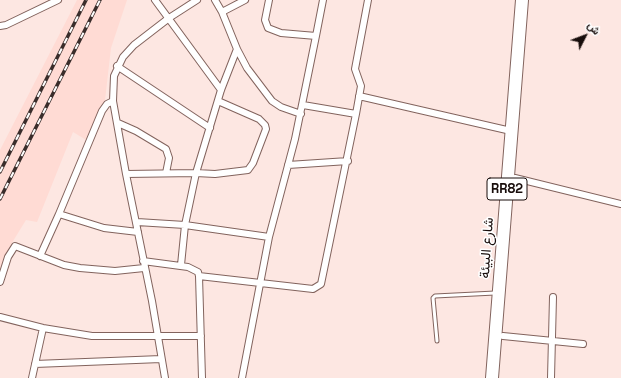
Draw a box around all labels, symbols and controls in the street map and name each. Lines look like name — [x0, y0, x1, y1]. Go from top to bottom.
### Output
north arrow — [565, 16, 605, 56]
text: ش — [584, 18, 604, 38]
road number: RR82 — [487, 178, 527, 200]
street label: شارع البيئة — [476, 217, 498, 279]

